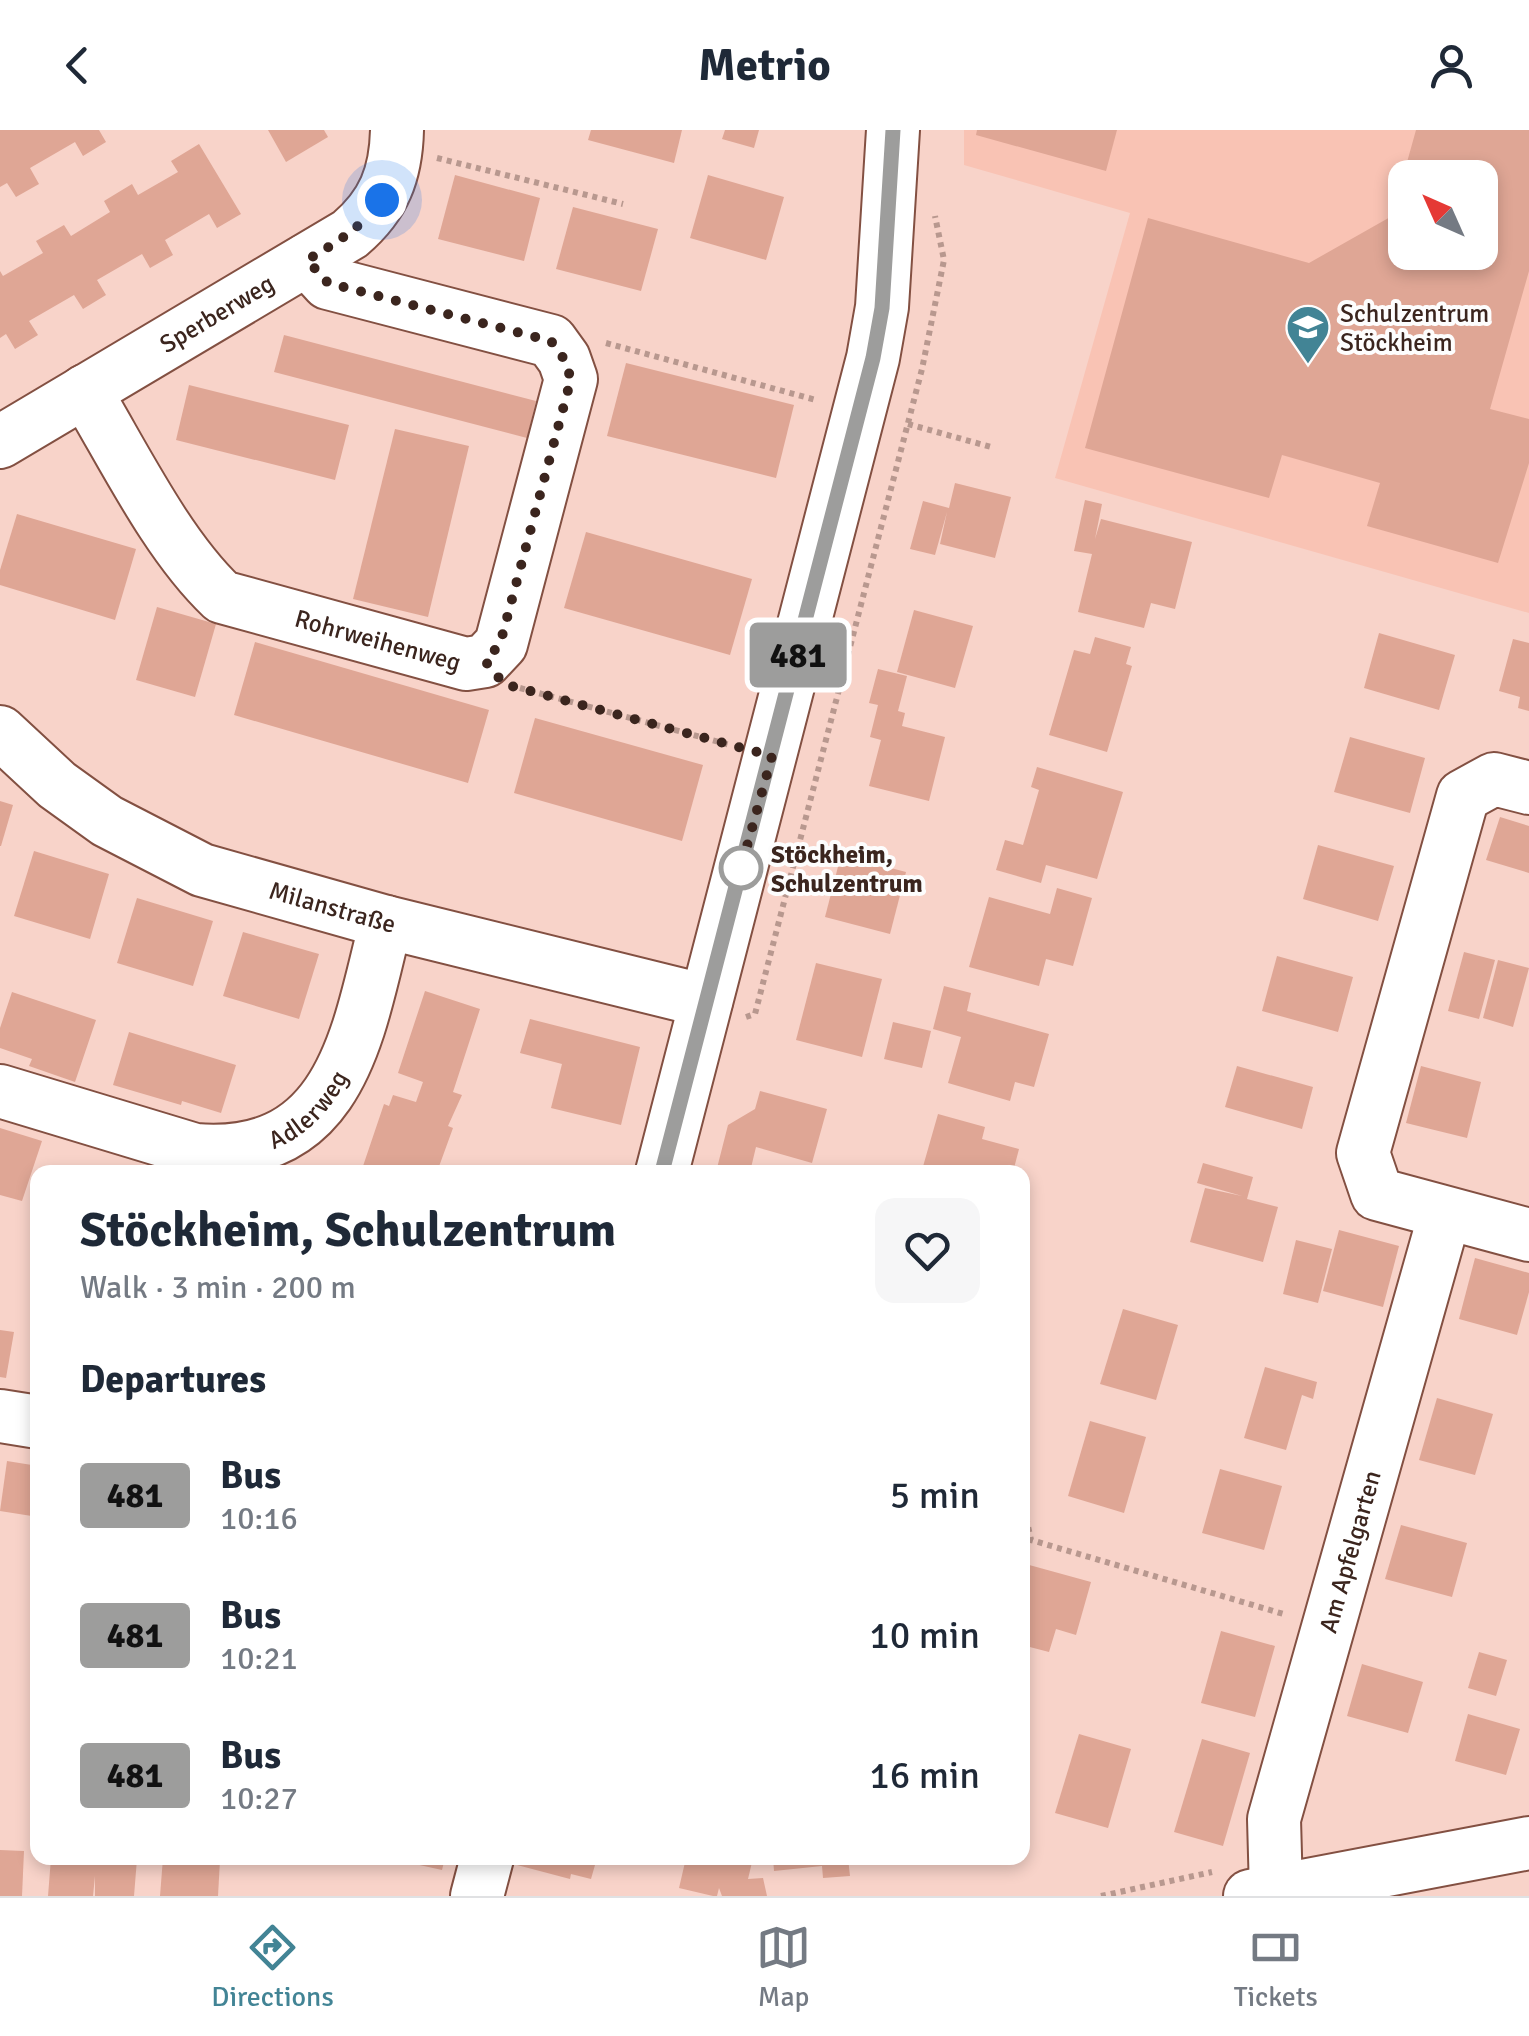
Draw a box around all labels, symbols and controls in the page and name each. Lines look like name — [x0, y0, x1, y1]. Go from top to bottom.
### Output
icon: back — [50, 38, 105, 93]
text: Metrio — [698, 38, 831, 93]
icon: person — [1424, 38, 1479, 93]
north arrow — [1388, 160, 1498, 270]
map controls — [1388, 160, 1498, 270]
your location — [357, 175, 407, 225]
street label: Sperberweg — [154, 268, 280, 360]
place label: Schulzentrum Stöckheim — [1340, 298, 1489, 358]
school or university icon: Schulzentrum Stöckheim — [1285, 304, 1331, 365]
street label: Rohrweihenweg — [291, 603, 464, 678]
line badge: 481 — [740, 622, 856, 688]
text: 481 — [770, 634, 826, 677]
place label: Stöckheim, Schulzentrum — [771, 839, 923, 899]
marker: Stöckheim, Schulzentrum — [720, 847, 762, 889]
street label: Milanstraße — [265, 875, 399, 940]
street label: Adlerweg — [263, 1065, 355, 1156]
button: heart — [875, 1198, 980, 1303]
text: Stöckheim, Schulzentrum — [80, 1201, 616, 1260]
text: Walk · 3 min · 200 m — [80, 1268, 356, 1307]
text: Departures — [80, 1356, 266, 1403]
text: Bus — [220, 1452, 281, 1499]
street label: Am Apfelgarten — [1312, 1467, 1388, 1636]
text: 5 min — [890, 1472, 980, 1519]
text: 481 — [107, 1474, 163, 1517]
text: 10:16 — [220, 1499, 298, 1538]
text: Bus — [220, 1592, 281, 1639]
text: 10 min — [869, 1612, 980, 1659]
text: 481 — [107, 1614, 163, 1657]
text: 10:21 — [220, 1639, 298, 1678]
text: Bus — [220, 1732, 281, 1779]
text: 16 min — [869, 1752, 980, 1799]
text: 481 — [107, 1754, 163, 1797]
text: 10:27 — [220, 1779, 298, 1818]
tab: Directions — [211, 1920, 334, 2014]
tab: Map — [756, 1920, 811, 2014]
tab: Tickets — [1234, 1920, 1318, 2014]

